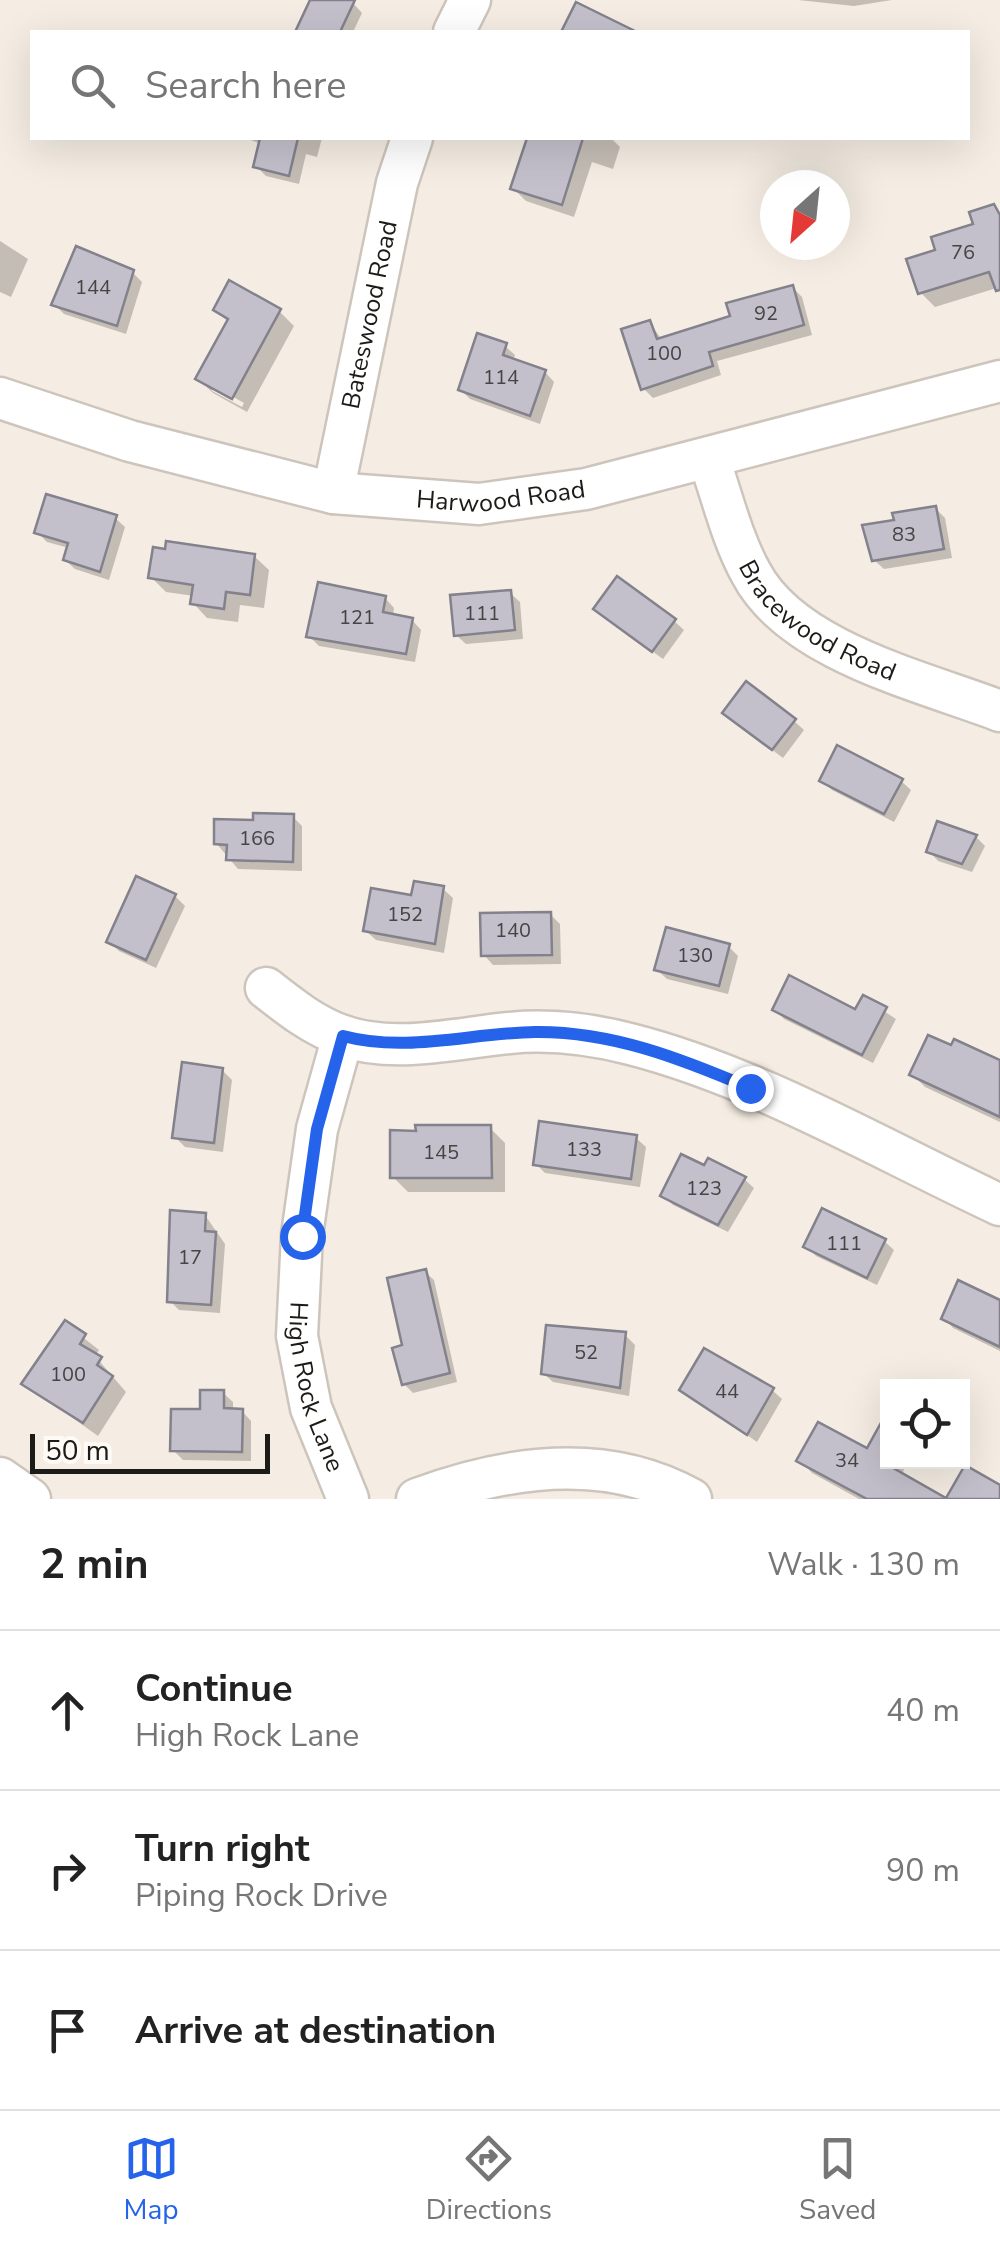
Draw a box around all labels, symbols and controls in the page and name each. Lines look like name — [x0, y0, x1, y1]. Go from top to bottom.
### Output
search box — [30, 30, 970, 140]
icon: search — [65, 58, 120, 113]
text: Search here — [145, 60, 346, 111]
north arrow — [760, 170, 850, 260]
street label: Bateswood Road — [334, 217, 406, 412]
house number: 76 — [951, 239, 975, 266]
house number: 144 — [75, 274, 111, 301]
house number: 92 — [754, 300, 778, 327]
house number: 100 — [646, 340, 682, 367]
house number: 114 — [483, 364, 519, 391]
street label: Harwood Road — [415, 472, 587, 521]
house number: 83 — [892, 521, 916, 548]
street label: Bracewood Road — [730, 554, 901, 689]
house number: 111 — [464, 600, 500, 627]
house number: 121 — [339, 604, 375, 631]
house number: 166 — [239, 825, 275, 852]
house number: 152 — [387, 901, 423, 928]
house number: 140 — [495, 917, 531, 944]
house number: 130 — [677, 942, 713, 969]
route end — [728, 1066, 774, 1112]
house number: 133 — [566, 1136, 602, 1163]
house number: 145 — [423, 1139, 459, 1166]
house number: 123 — [686, 1175, 722, 1202]
route start — [280, 1214, 326, 1260]
house number: 111 — [826, 1230, 862, 1257]
house number: 17 — [178, 1244, 202, 1271]
street label: High Rock Lane — [280, 1301, 352, 1477]
house number: 52 — [574, 1339, 598, 1366]
house number: 100 — [50, 1361, 86, 1388]
house number: 44 — [715, 1378, 739, 1405]
map controls — [880, 1379, 970, 1469]
button: locate — [880, 1379, 970, 1469]
scale bar — [30, 1429, 270, 1474]
text: 50 m — [45, 1432, 110, 1470]
house number: 34 — [835, 1447, 859, 1474]
text: 2 min — [40, 1536, 149, 1593]
text: Walk · 130 m — [767, 1543, 960, 1586]
text: Continue — [135, 1663, 293, 1714]
icon: ahead — [40, 1683, 95, 1738]
text: 40 m — [886, 1689, 960, 1732]
text: High Rock Lane — [135, 1714, 359, 1757]
text: Turn right — [135, 1823, 310, 1874]
icon: right — [40, 1843, 95, 1898]
text: 90 m — [886, 1849, 960, 1892]
text: Piping Rock Drive — [135, 1874, 388, 1917]
icon: arrive — [40, 2003, 95, 2058]
text: Arrive at destination — [135, 2005, 496, 2056]
tab: Map — [124, 2131, 179, 2229]
tab: Directions — [426, 2131, 552, 2229]
tab: Saved — [799, 2131, 876, 2229]

